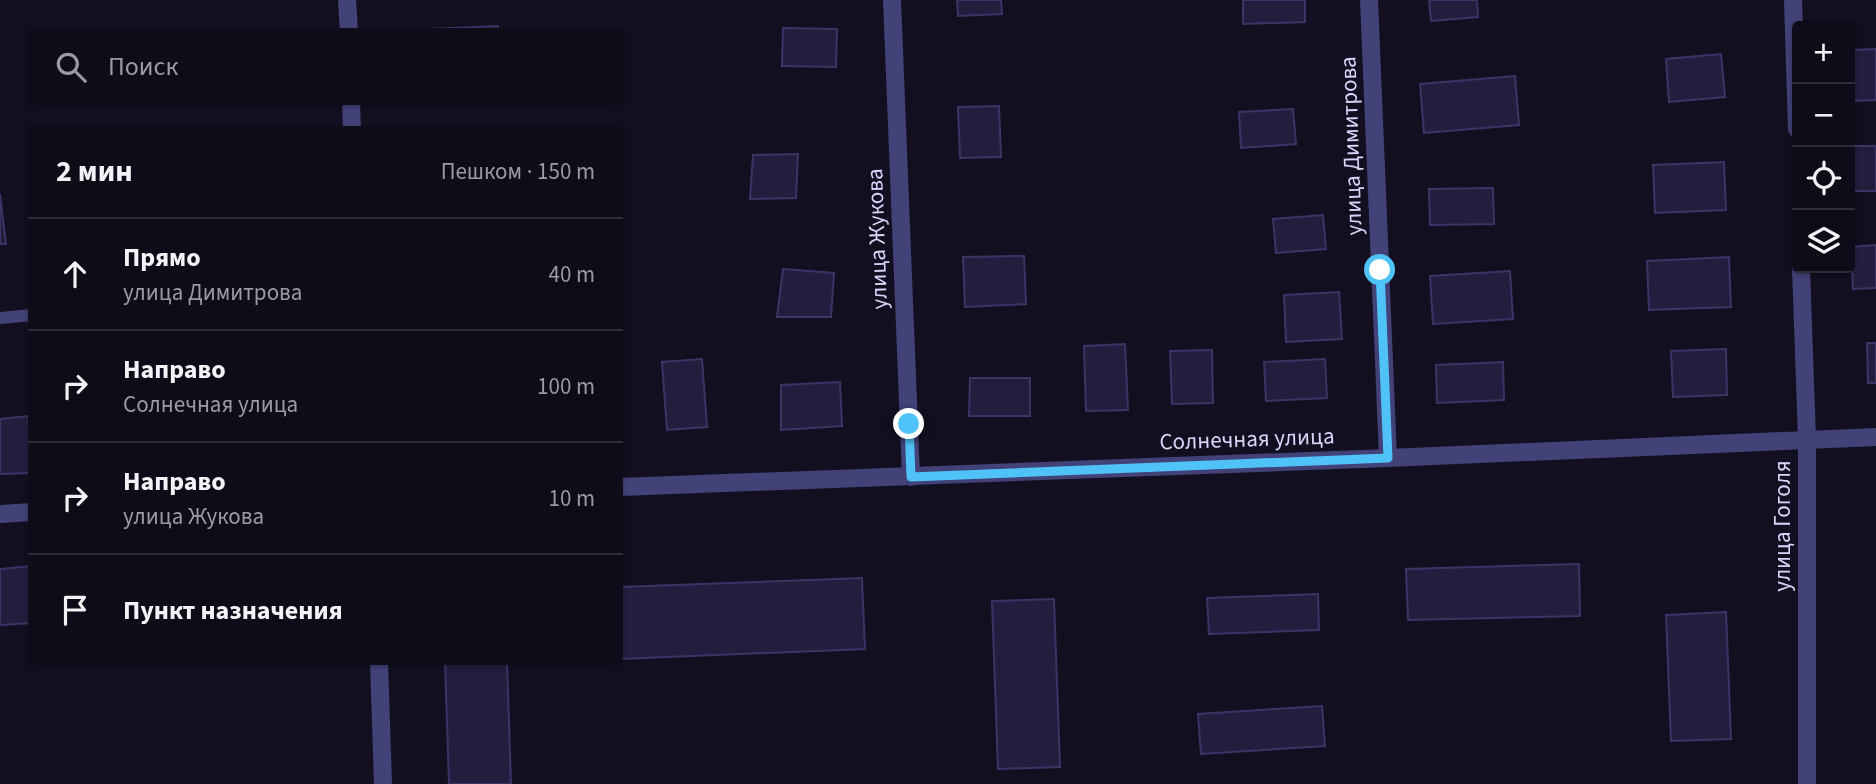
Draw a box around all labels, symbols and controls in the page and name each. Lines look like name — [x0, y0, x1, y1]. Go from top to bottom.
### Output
map controls — [1792, 21, 1855, 273]
button: + — [1792, 21, 1855, 84]
search box — [28, 28, 623, 105]
icon: search — [52, 48, 90, 86]
text: Поиск — [108, 48, 178, 85]
street label: улица Димитрова — [1331, 56, 1371, 236]
button: − — [1792, 84, 1855, 147]
button: locate — [1792, 147, 1855, 210]
text: 2 мин — [56, 150, 133, 193]
text: Пешком · 150 m — [441, 155, 595, 188]
street label: улица Жукова — [858, 168, 896, 310]
button: layers — [1792, 210, 1855, 273]
text: Прямо — [123, 239, 201, 276]
route start — [1364, 254, 1395, 285]
icon: ahead — [56, 255, 94, 293]
text: 40 m — [548, 258, 595, 291]
text: улица Димитрова — [123, 276, 302, 309]
text: Направо — [123, 351, 226, 388]
icon: right — [56, 367, 94, 405]
text: 100 m — [537, 370, 595, 403]
text: Солнечная улица — [123, 388, 298, 421]
route end — [893, 408, 924, 439]
street label: Солнечная улица — [1159, 419, 1335, 459]
street label: улица Гоголя — [1766, 460, 1799, 592]
text: Направо — [123, 463, 226, 500]
icon: right — [56, 479, 94, 517]
text: 10 m — [548, 482, 595, 515]
text: улица Жукова — [123, 500, 264, 533]
icon: arrive — [56, 591, 94, 629]
text: Пункт назначения — [123, 592, 343, 629]

